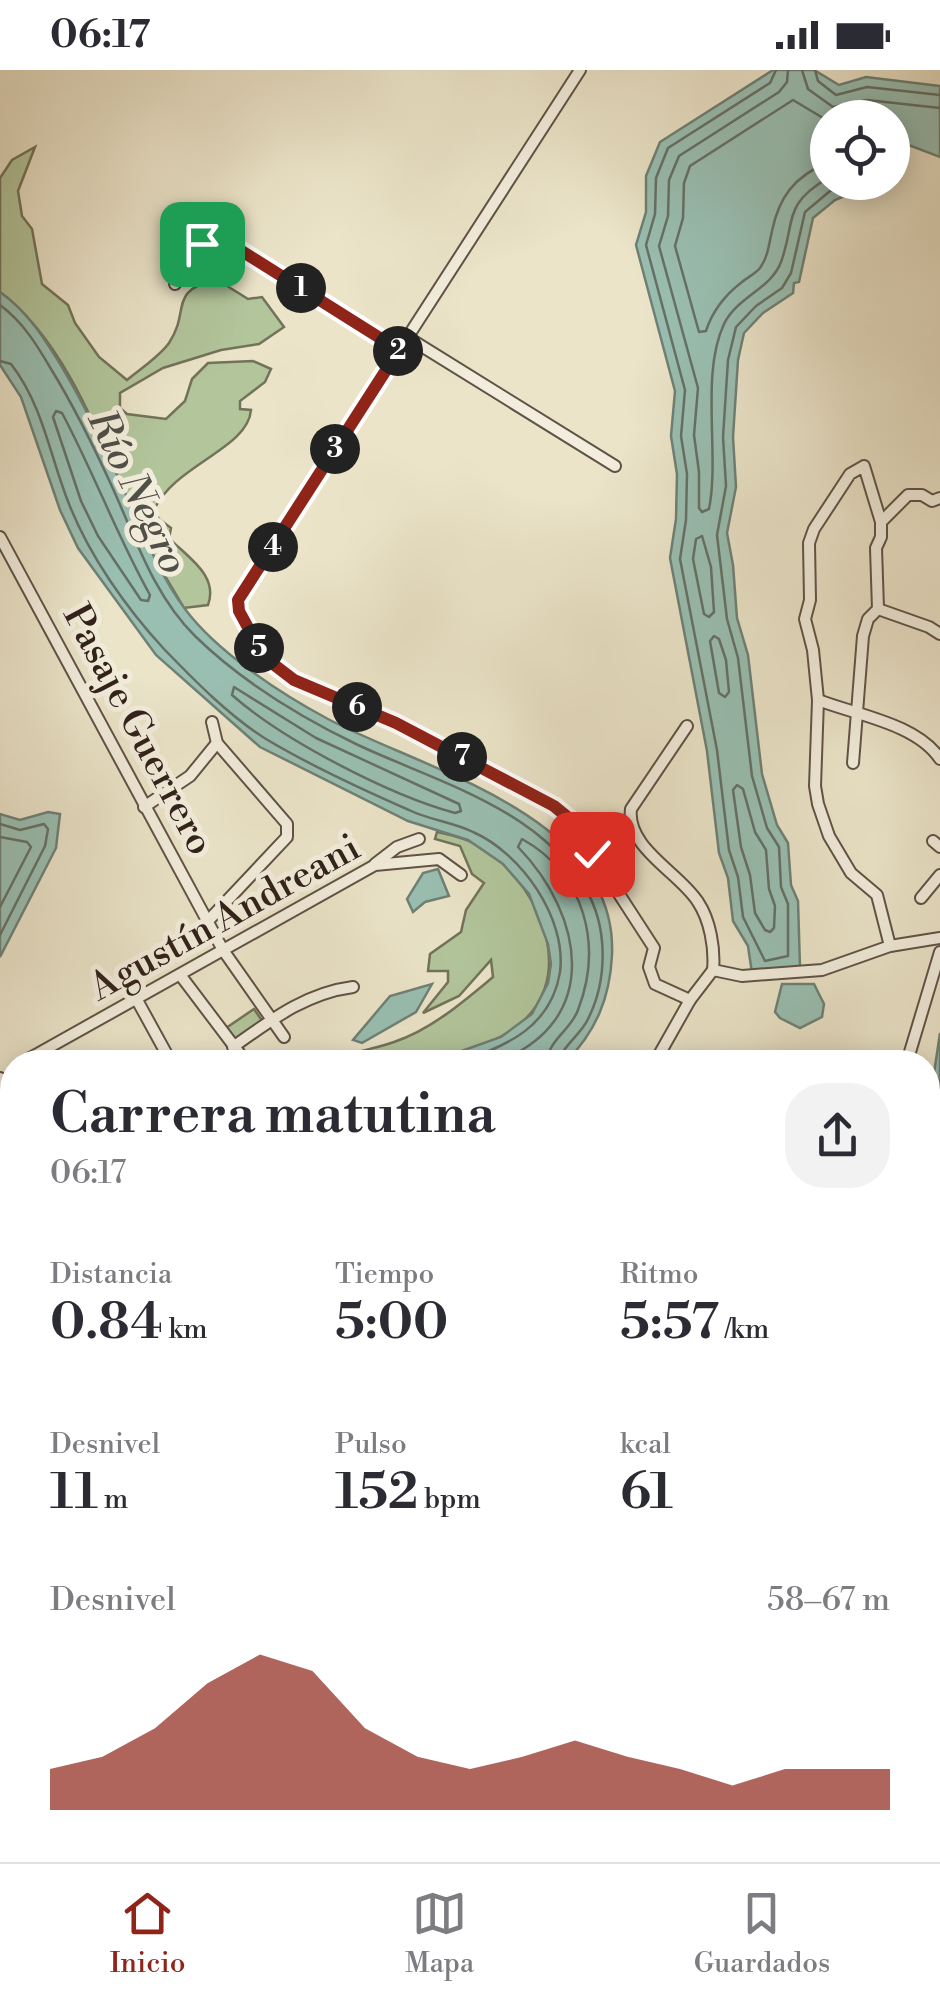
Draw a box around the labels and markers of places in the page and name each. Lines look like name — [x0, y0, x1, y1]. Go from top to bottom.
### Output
pin — [160, 202, 245, 287]
pin: 1 — [276, 263, 326, 313]
pin: 2 — [373, 326, 423, 376]
pin: 3 — [310, 424, 360, 474]
pin: 4 — [248, 522, 298, 572]
pin: 5 — [234, 623, 284, 673]
pin: 6 — [332, 682, 382, 732]
pin: 7 — [437, 732, 487, 782]
pin — [550, 812, 635, 897]

